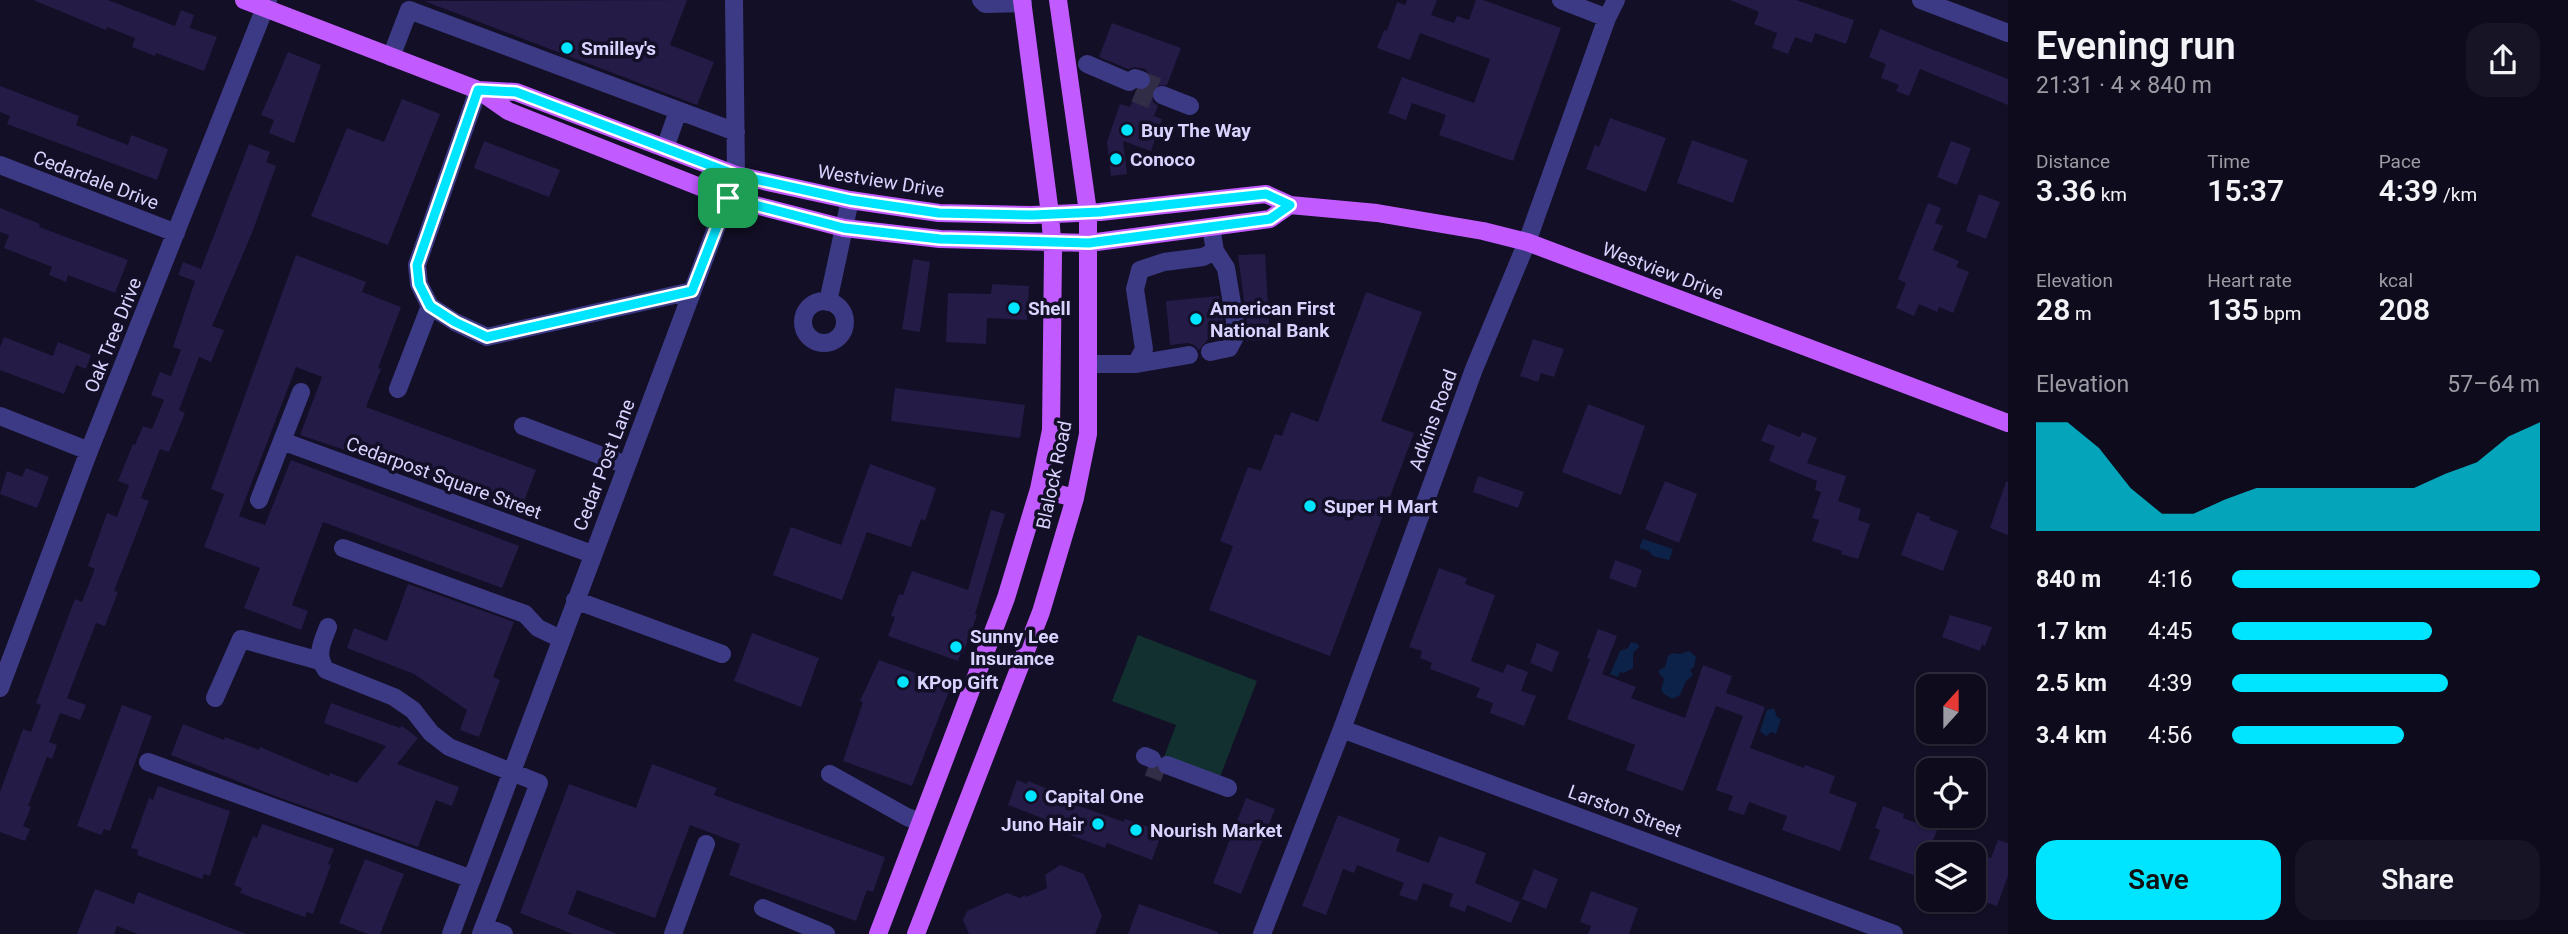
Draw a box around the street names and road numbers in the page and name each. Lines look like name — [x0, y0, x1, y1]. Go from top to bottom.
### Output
street label: Cedardale Drive — [30, 145, 162, 215]
street label: Westview Drive — [816, 160, 946, 202]
street label: Westview Drive — [1599, 237, 1727, 305]
street label: Oak Tree Drive — [80, 274, 146, 396]
street label: Adkins Road — [1404, 366, 1462, 474]
street label: Cedar Post Lane — [568, 396, 640, 534]
street label: Blalock Road — [1031, 419, 1077, 531]
street label: Cedarpost Square Street — [343, 432, 545, 524]
street label: Larston Street — [1565, 780, 1685, 842]

